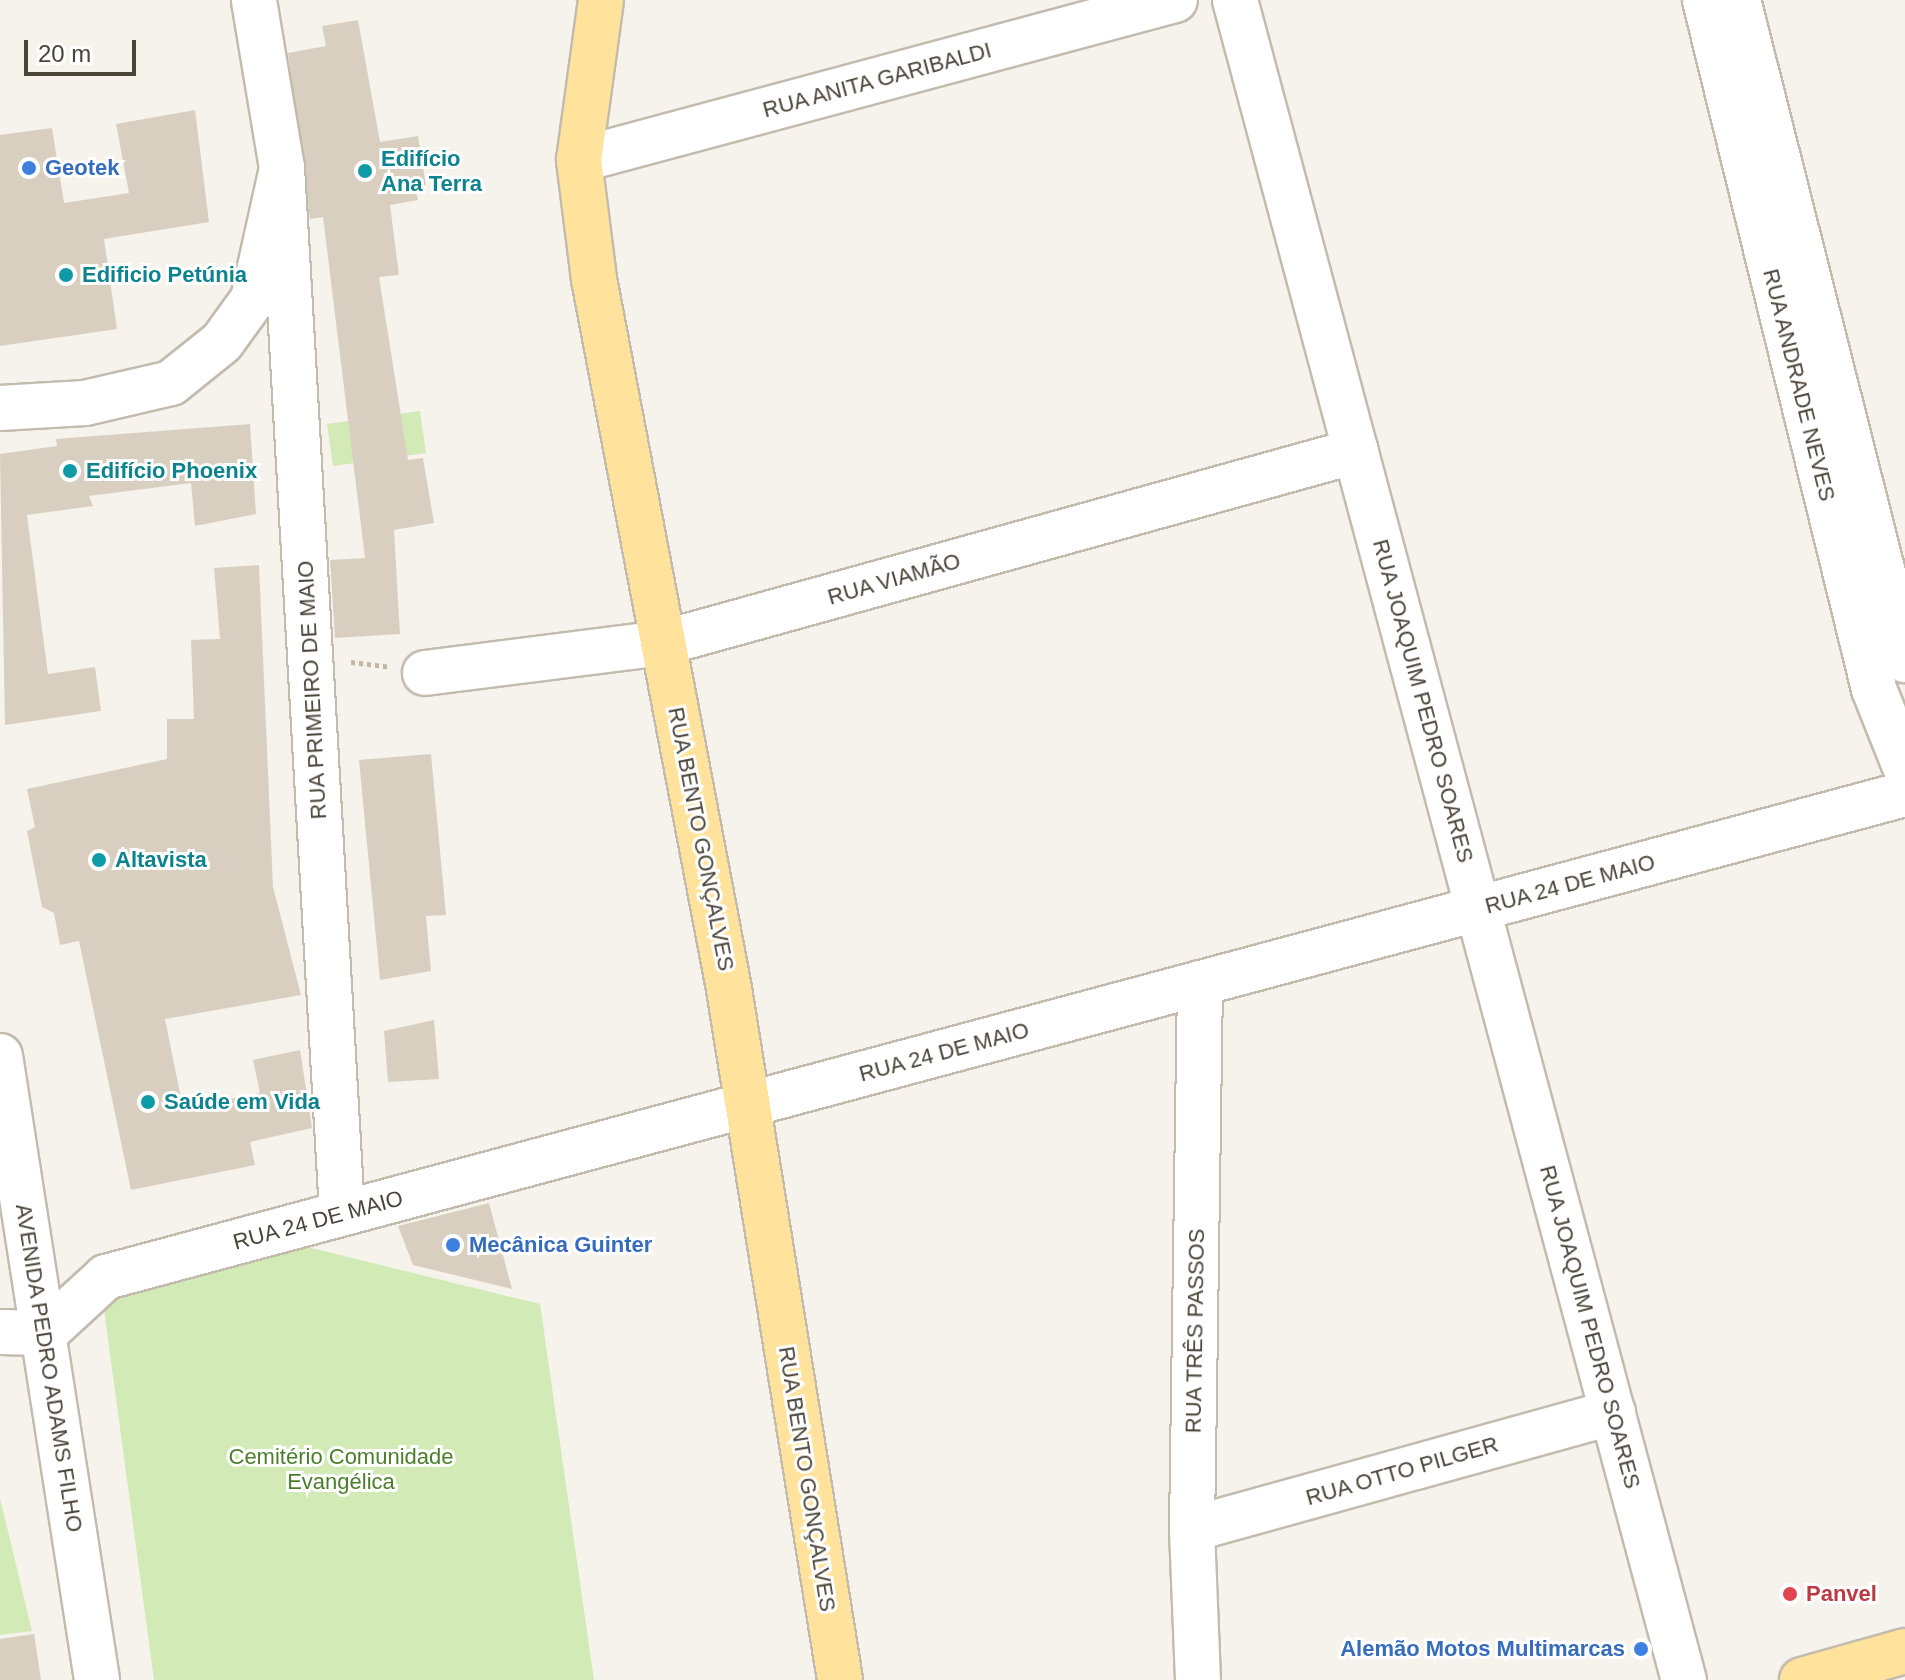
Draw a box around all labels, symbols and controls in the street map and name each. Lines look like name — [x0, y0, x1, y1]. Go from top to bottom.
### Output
scale bar — [28, 24, 140, 74]
street label: RUA ANITA GARIBALDI — [758, 36, 996, 124]
text: 20 m — [38, 40, 91, 67]
place label: Edifício Ana Terra — [381, 145, 482, 196]
place label: Geotek — [45, 155, 120, 181]
marker: Geotek — [20, 159, 38, 177]
marker: Edifício Ana Terra — [356, 162, 374, 180]
place label: Edificio Petúnia — [82, 262, 247, 288]
street label: RUA ANDRADE NEVES — [1757, 265, 1841, 505]
marker: Edificio Petúnia — [57, 266, 75, 284]
place label: Edifício Phoenix — [86, 458, 257, 484]
marker: Edifício Phoenix — [61, 462, 79, 480]
street label: RUA JOAQUIM PEDRO SOARES — [1367, 536, 1479, 866]
street label: RUA VIAMÃO — [824, 547, 964, 611]
street label: RUA PRIMEIRO DE MAIO — [292, 559, 332, 821]
street label: RUA BENTO GONÇALVES — [662, 704, 740, 974]
place label: Altavista — [115, 847, 207, 873]
street label: RUA 24 DE MAIO — [1482, 848, 1658, 920]
marker: Altavista — [90, 851, 108, 869]
street label: RUA 24 DE MAIO — [856, 1016, 1032, 1088]
place label: Saúde em Vida — [164, 1089, 320, 1115]
marker: Saúde em Vida — [139, 1093, 157, 1111]
street label: RUA JOAQUIM PEDRO SOARES — [1534, 1162, 1646, 1492]
street label: RUA 24 DE MAIO — [230, 1184, 406, 1256]
street label: AVENIDA PEDRO ADAMS FILHO — [10, 1201, 88, 1535]
street label: RUA TRÊS PASSOS — [1180, 1228, 1210, 1434]
place label: Mecânica Guinter — [469, 1232, 652, 1258]
marker: Mecânica Guinter — [444, 1236, 462, 1254]
street label: RUA BENTO GONÇALVES — [773, 1344, 841, 1614]
street label: RUA OTTO PILGER — [1302, 1431, 1502, 1511]
park label: Cemitério Comunidade Evangélica — [229, 1443, 453, 1494]
place label: Panvel — [1806, 1581, 1877, 1607]
marker: Panvel — [1781, 1585, 1799, 1603]
place label: Alemão Motos Multimarcas — [1340, 1636, 1625, 1662]
marker: Alemão Motos Multimarcas — [1632, 1640, 1650, 1658]

